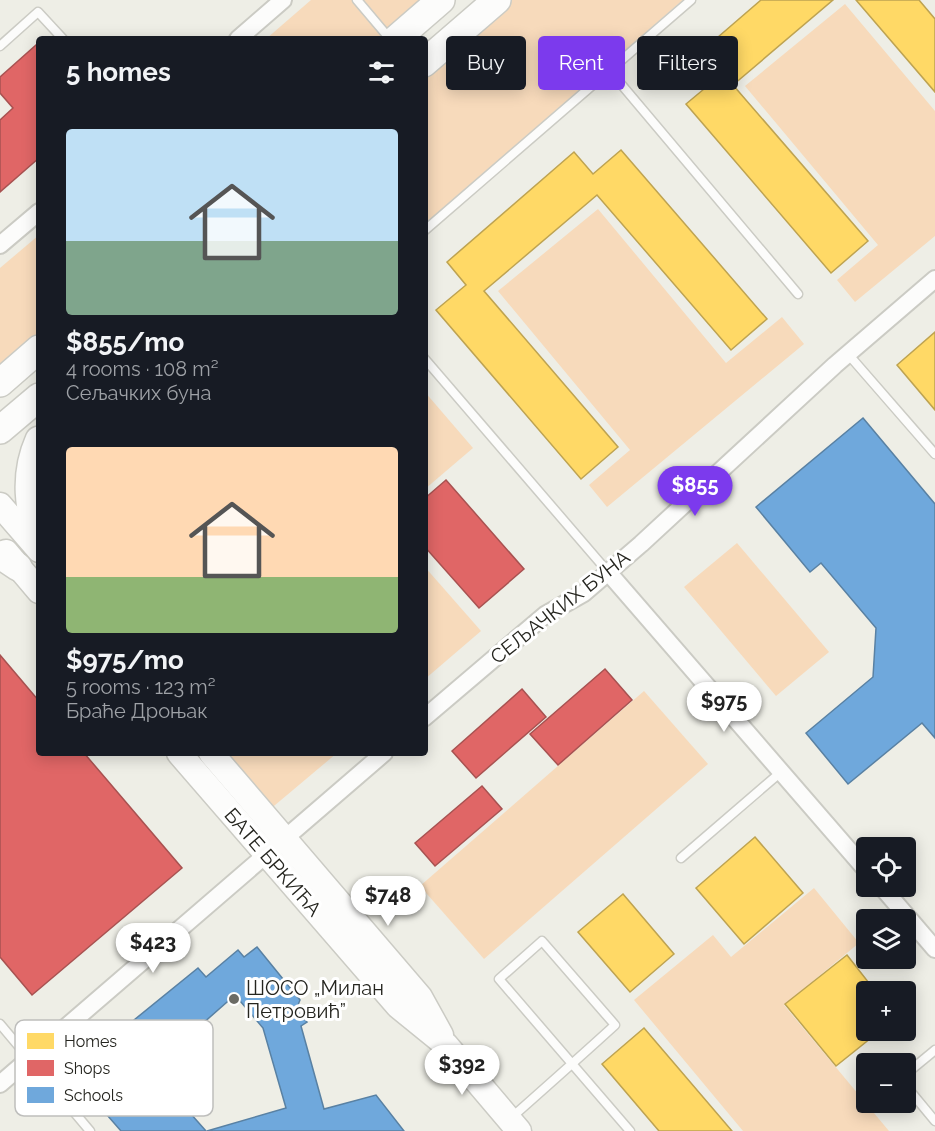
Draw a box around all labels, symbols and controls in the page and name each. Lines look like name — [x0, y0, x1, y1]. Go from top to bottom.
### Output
chip: Buy — [446, 36, 526, 90]
chip: Rent — [538, 36, 625, 90]
chip: Filters — [637, 36, 738, 90]
icon: filters — [365, 56, 398, 89]
text: 5 homes — [66, 57, 171, 87]
icon: home — [178, 168, 286, 276]
text: $855/mo — [66, 327, 184, 357]
text: 4 rooms · 108 m² — [66, 357, 218, 381]
text: Сељачких буна — [66, 381, 211, 405]
pin: $855 — [659, 466, 731, 517]
text: $855 — [672, 473, 718, 497]
icon: home — [178, 486, 286, 594]
street label: СЕЉАЧКИХ БУНА — [485, 545, 635, 669]
text: $975/mo — [66, 645, 184, 675]
text: 5 rooms · 123 m² — [66, 675, 215, 699]
pin: $975 — [688, 682, 760, 733]
text: $975 — [701, 689, 747, 713]
text: Браће Дроњак — [66, 699, 208, 723]
street label: БАТЕ БРКИЋА — [219, 803, 327, 921]
map controls — [856, 837, 916, 1113]
button: locate — [856, 837, 916, 897]
pin: $748 — [352, 876, 424, 927]
text: $748 — [365, 883, 411, 907]
button: layers — [856, 909, 916, 969]
pin: $423 — [117, 923, 189, 974]
text: $423 — [130, 930, 176, 954]
place label: ШОСО „Милан Петровић” — [246, 976, 384, 1023]
button: + — [856, 981, 916, 1041]
marker: ШОСО „Милан Петровић” — [227, 992, 241, 1006]
legend — [15, 1020, 213, 1116]
text: Homes — [64, 1032, 117, 1051]
pin: $392 — [426, 1045, 498, 1096]
text: $392 — [439, 1052, 485, 1076]
button: − — [856, 1053, 916, 1113]
text: Shops — [64, 1059, 110, 1078]
text: Schools — [64, 1086, 123, 1105]

